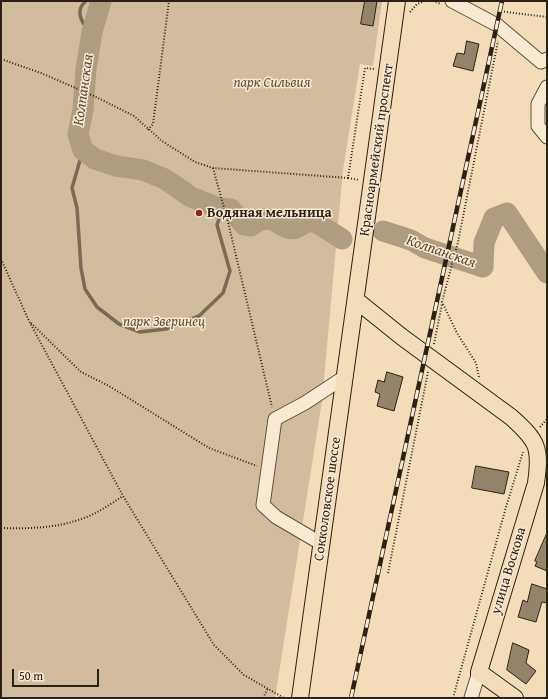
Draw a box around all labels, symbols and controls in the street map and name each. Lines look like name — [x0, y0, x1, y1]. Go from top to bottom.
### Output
water label: Колпанская — [70, 53, 98, 127]
street label: Красноармейский проспект — [357, 63, 397, 237]
park label: парк Сильвия — [233, 75, 311, 91]
place label: Водяная мельница — [207, 205, 332, 221]
marker: Водяная мельница — [194, 208, 204, 218]
water label: Колпанская — [404, 232, 478, 272]
park label: парк Зверинец — [123, 314, 205, 330]
street label: Сокколовское шоссе — [311, 436, 345, 562]
street label: улица Воскова — [488, 525, 530, 617]
scale bar — [14, 661, 101, 687]
text: 50 m — [19, 667, 43, 684]

